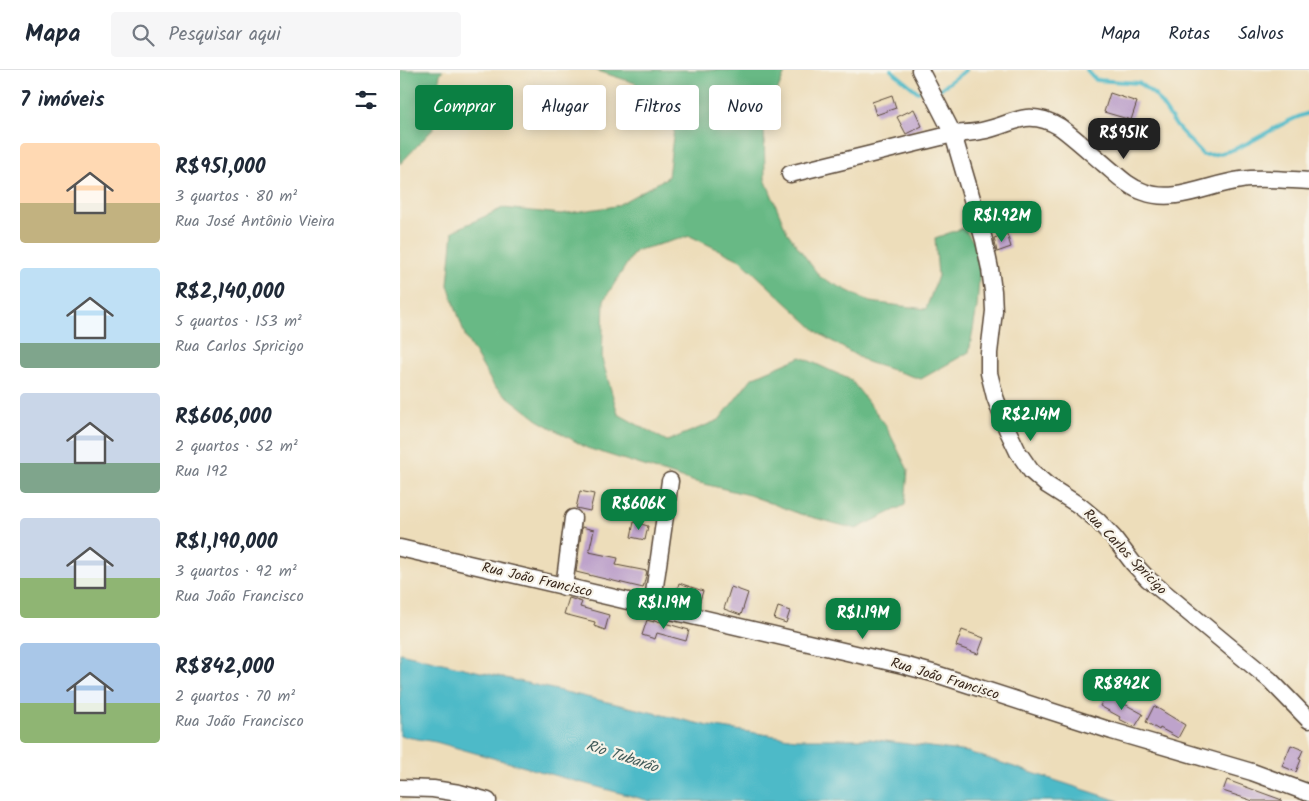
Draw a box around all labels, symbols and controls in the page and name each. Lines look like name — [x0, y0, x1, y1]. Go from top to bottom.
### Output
search box — [111, 12, 461, 57]
text: Mapa — [25, 15, 81, 54]
text: Pesquisar aqui — [169, 20, 281, 50]
text: Mapa — [1101, 20, 1140, 49]
text: Rotas — [1168, 20, 1210, 49]
text: Salvos — [1238, 20, 1284, 49]
icon: search — [129, 21, 157, 49]
text: 7 imóveis — [20, 84, 105, 117]
chip: Comprar — [415, 85, 513, 130]
chip: Alugar — [523, 85, 606, 130]
chip: Filtros — [616, 85, 699, 130]
chip: Novo — [709, 85, 781, 130]
icon: filters — [352, 86, 380, 114]
pin: R$951K — [1083, 118, 1165, 160]
text: R$951K — [1099, 121, 1149, 146]
text: R$951,000 — [175, 151, 265, 184]
icon: home — [60, 163, 120, 223]
text: 3 quartos · 80 m² — [175, 184, 297, 209]
pin: R$1.92M — [956, 200, 1048, 243]
text: R$1.92M — [973, 204, 1031, 229]
text: Rua José Antônio Vieira — [175, 209, 335, 234]
text: R$2,140,000 — [175, 276, 284, 309]
icon: home — [60, 288, 120, 348]
text: 5 quartos · 153 m² — [175, 309, 302, 334]
text: Rua Carlos Spricigo — [175, 334, 304, 359]
pin: R$2.14M — [985, 400, 1077, 442]
text: R$606,000 — [175, 401, 271, 434]
text: R$2.14M — [1002, 403, 1060, 428]
icon: home — [60, 413, 120, 473]
text: 2 quartos · 52 m² — [175, 434, 298, 459]
text: Rua 192 — [175, 459, 228, 484]
pin: R$606K — [598, 488, 680, 531]
text: R$606K — [612, 492, 666, 517]
street label: Rua Carlos Spricigo — [1078, 504, 1172, 600]
text: R$1,190,000 — [175, 526, 277, 559]
icon: home — [60, 538, 120, 598]
street label: Rua João Francisco — [480, 557, 594, 603]
text: 3 quartos · 92 m² — [175, 559, 297, 584]
text: Rua João Francisco — [175, 584, 304, 609]
pin: R$1.19M — [618, 588, 710, 630]
text: R$1.19M — [638, 591, 690, 616]
pin: R$1.19M — [817, 598, 909, 640]
text: R$1.19M — [837, 601, 889, 626]
text: R$842,000 — [175, 651, 274, 684]
street label: Rua João Francisco — [888, 652, 1002, 706]
icon: home — [60, 663, 120, 723]
pin: R$842K — [1081, 668, 1163, 711]
text: R$842K — [1094, 672, 1150, 697]
text: 2 quartos · 70 m² — [175, 684, 295, 709]
text: Rua João Francisco — [175, 709, 304, 734]
water label: Rio Tubarão — [583, 734, 662, 780]

